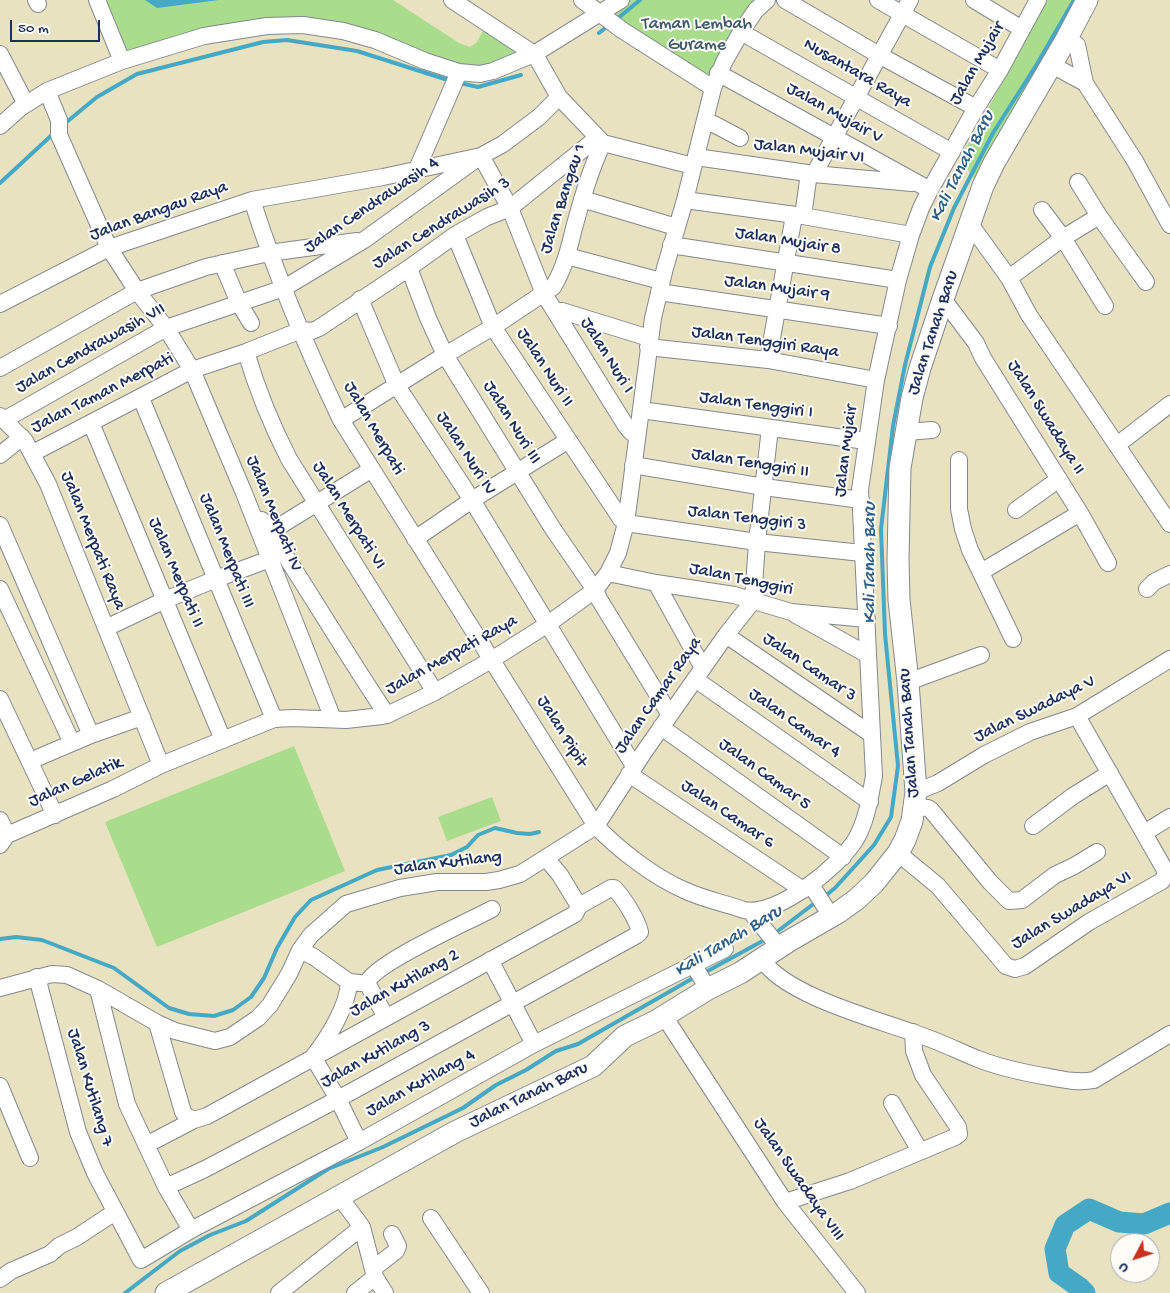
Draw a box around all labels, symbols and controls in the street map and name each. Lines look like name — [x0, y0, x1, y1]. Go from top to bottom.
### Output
scale bar — [12, 10, 102, 42]
park label: Taman Lembah Gurame — [642, 14, 752, 56]
street label: Jalan Mujair — [945, 18, 1011, 110]
text: 50 m — [18, 20, 49, 38]
street label: Nusantara Raya — [799, 34, 915, 114]
street label: Jalan Mujair V — [782, 79, 886, 149]
water label: Kali Tanah Baru — [925, 108, 1001, 226]
street label: Jalan Mujair VI — [752, 134, 866, 170]
street label: Jalan Bangau 1 — [536, 141, 592, 257]
street label: Jalan Cendrawasih 4 — [301, 153, 443, 259]
street label: Jalan Cendrawasih 3 — [369, 173, 515, 275]
street label: Jalan Bangau Raya — [87, 177, 231, 247]
street label: Jalan Mujair 8 — [734, 223, 842, 261]
street label: Jalan Tanah Baru — [904, 268, 964, 398]
street label: Jalan Mujair 9 — [723, 271, 831, 307]
street label: Jalan Cendrawasih VII — [12, 299, 170, 399]
street label: Jalan Nuri I — [574, 314, 638, 398]
street label: Jalan Tenggiri Raya — [690, 322, 840, 364]
street label: Jalan Nuri II — [511, 325, 577, 411]
street label: Jalan Taman Merpati — [28, 349, 178, 439]
street label: Jalan Swadaya II — [1001, 357, 1089, 479]
street label: Jalan Nuri III — [477, 377, 545, 469]
street label: Jalan Merpati — [338, 378, 408, 480]
street label: Jalan Tenggiri I — [698, 387, 814, 425]
street label: Jalan Mujair — [831, 404, 863, 498]
street label: Jalan Nuri IV — [430, 408, 500, 500]
street label: Jalan Tenggiri II — [690, 444, 810, 484]
street label: Jalan Merpati IV — [240, 453, 306, 575]
street label: Jalan Merpati VI — [306, 458, 390, 574]
street label: Jalan Merpati Raya — [54, 469, 130, 613]
street label: Jalan Merpati III — [193, 490, 259, 612]
street label: Jalan Tenggiri 3 — [686, 501, 808, 537]
water label: Kali Tanah Baru — [860, 502, 882, 624]
street label: Jalan Merpati II — [142, 515, 208, 631]
street label: Jalan Tenggiri — [687, 558, 795, 602]
street label: Jalan Merpati Raya — [382, 611, 522, 701]
street label: Jalan Camar 3 — [758, 629, 860, 707]
street label: Jalan Camar Raya — [611, 633, 707, 759]
street label: Jalan Tanah Baru — [895, 668, 925, 798]
street label: Jalan Swadaya V — [971, 671, 1099, 749]
street label: Jalan Camar 4 — [744, 684, 844, 764]
street label: Jalan Pipit — [531, 692, 591, 772]
street label: Jalan Camar 5 — [714, 734, 814, 816]
street label: Jalan Gelatik — [26, 753, 126, 813]
street label: Jalan Camar 6 — [676, 776, 778, 854]
street label: Jalan Kutilang — [393, 847, 503, 881]
street label: Jalan Swadaya VI — [1008, 867, 1136, 955]
water label: Kali Tanah Baru — [671, 901, 787, 983]
street label: Jalan Kutilang 2 — [347, 945, 463, 1023]
street label: Jalan Kutilang 3 — [317, 1016, 435, 1094]
street label: Jalan Kutilang 7 — [61, 1026, 117, 1150]
street label: Jalan Kutilang 4 — [363, 1045, 479, 1123]
street label: Jalan Tanah Baru — [466, 1058, 592, 1134]
street label: Jalan Swadaya VIII — [748, 1114, 848, 1246]
north arrow — [1110, 1233, 1160, 1283]
text: U — [1115, 1259, 1133, 1276]

